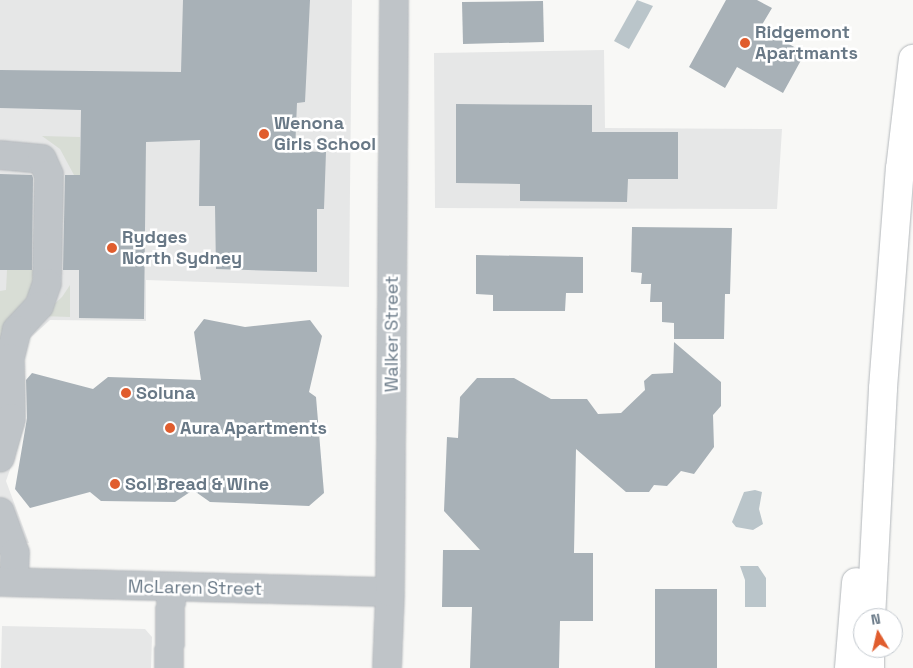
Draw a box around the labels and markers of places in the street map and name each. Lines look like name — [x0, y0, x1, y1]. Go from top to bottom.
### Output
place label: Ridgemont Apartmants — [755, 22, 858, 64]
marker: Ridgemont Apartmants — [739, 37, 751, 49]
place label: Wenona Girls School — [274, 113, 376, 156]
marker: Wenona Girls School — [258, 128, 270, 140]
place label: Rydges North Sydney — [122, 227, 242, 270]
marker: Rydges North Sydney — [106, 242, 118, 254]
place label: Soluna — [136, 382, 195, 404]
marker: Soluna — [120, 387, 132, 399]
place label: Aura Apartments — [180, 417, 327, 439]
marker: Aura Apartments — [164, 422, 176, 434]
place label: Sol Bread & Wine — [125, 473, 269, 495]
marker: Sol Bread & Wine — [109, 478, 121, 490]

